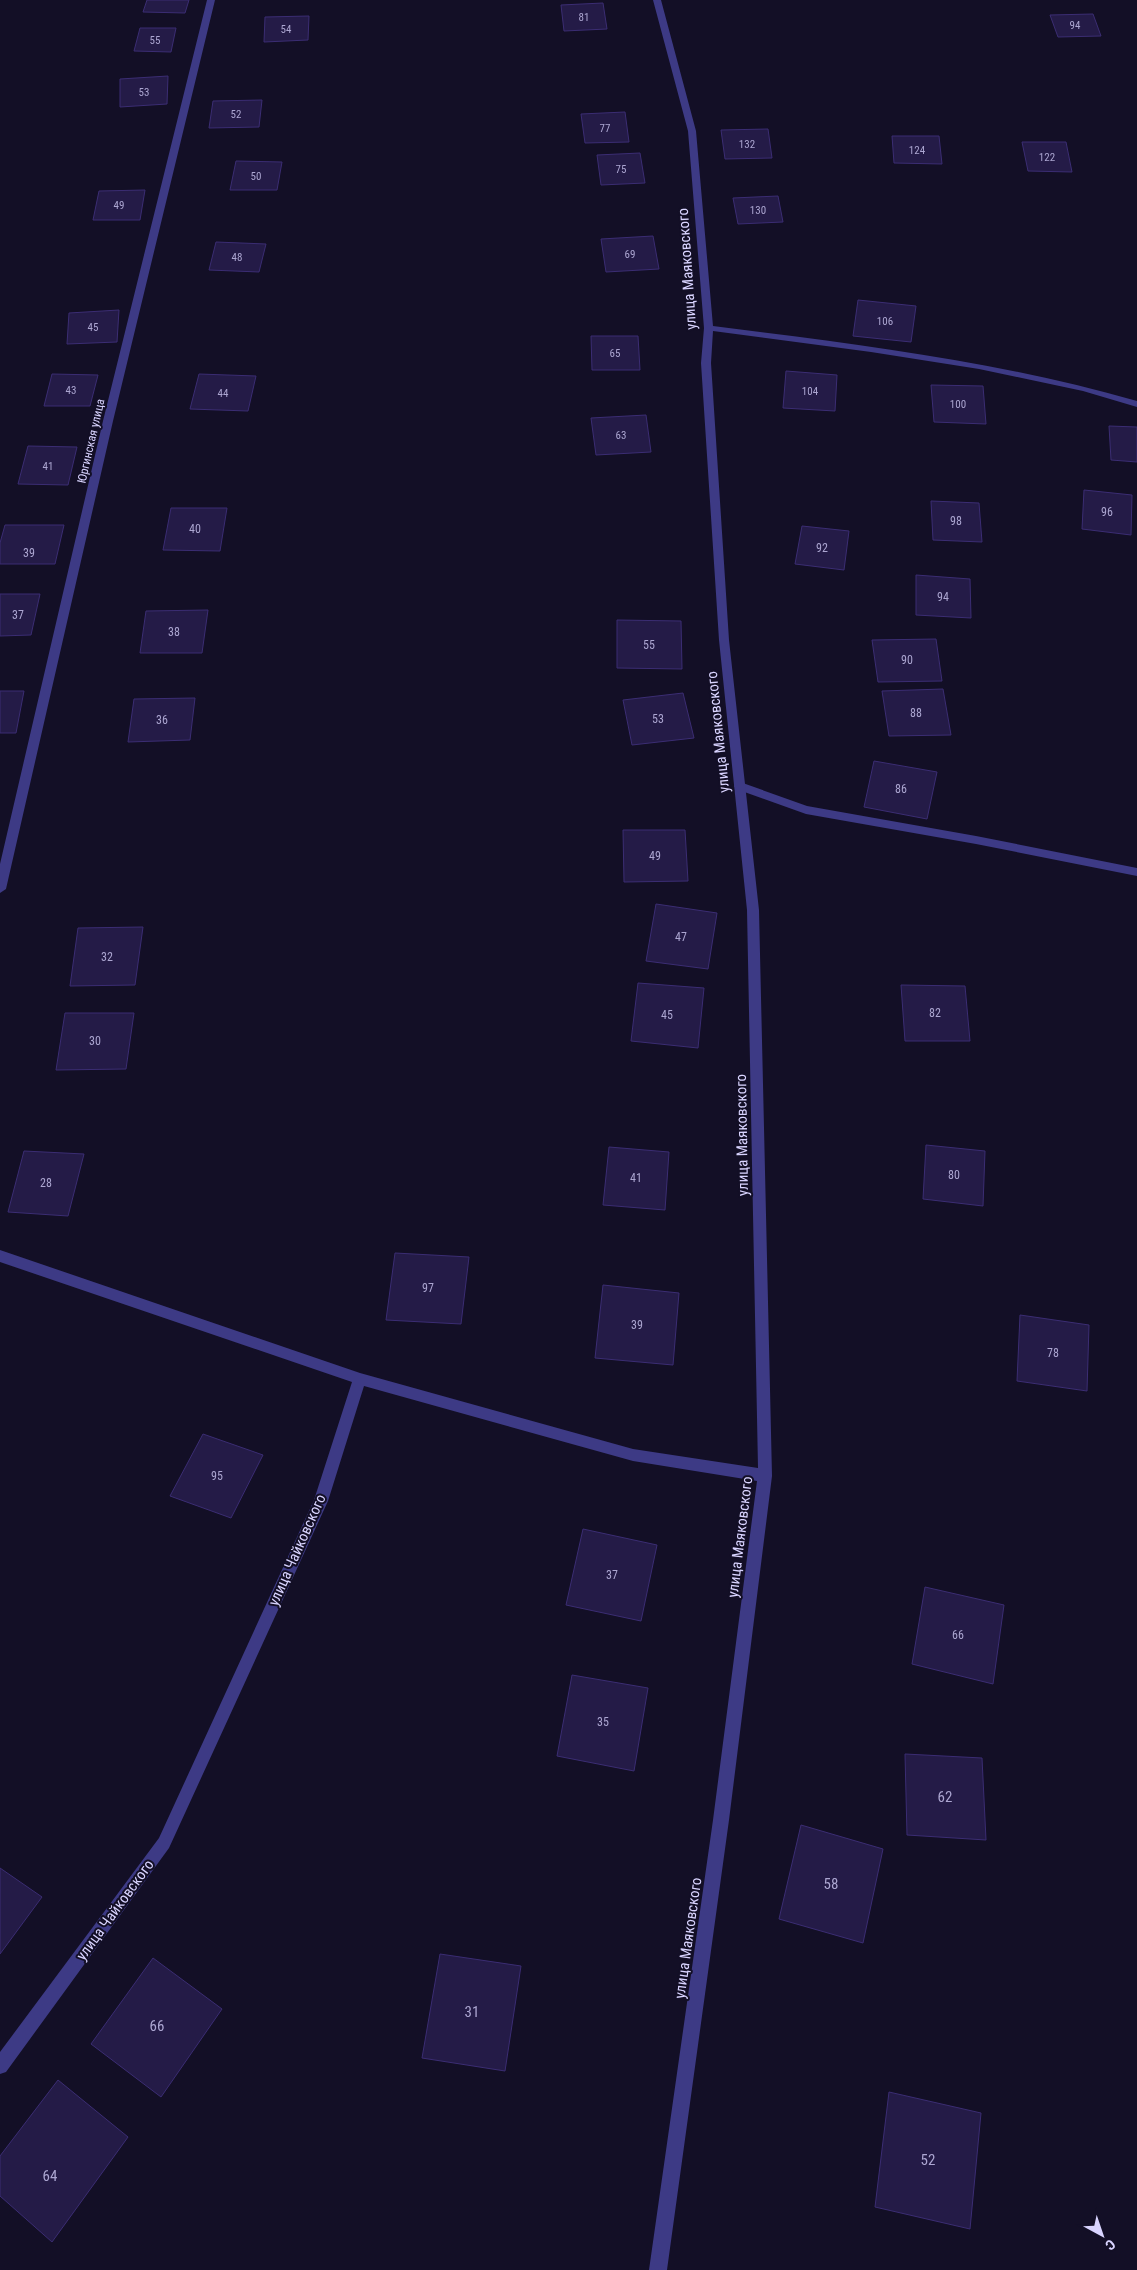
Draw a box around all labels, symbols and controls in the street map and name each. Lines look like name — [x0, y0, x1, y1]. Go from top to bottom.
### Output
house number: 81 — [579, 11, 589, 24]
house number: 94 — [1070, 19, 1081, 32]
house number: 54 — [281, 23, 292, 36]
house number: 55 — [150, 34, 160, 47]
house number: 53 — [139, 86, 149, 99]
house number: 52 — [231, 108, 241, 121]
house number: 77 — [600, 122, 610, 135]
house number: 132 — [739, 138, 755, 151]
house number: 124 — [909, 144, 926, 157]
house number: 122 — [1039, 151, 1055, 164]
house number: 75 — [616, 163, 626, 176]
house number: 50 — [251, 170, 261, 183]
house number: 49 — [114, 199, 124, 212]
house number: 130 — [750, 204, 766, 217]
street label: улица Маяковского — [674, 207, 700, 331]
house number: 69 — [625, 248, 635, 261]
house number: 48 — [232, 251, 242, 264]
house number: 106 — [877, 315, 893, 328]
house number: 45 — [88, 321, 98, 334]
house number: 65 — [610, 347, 620, 360]
house number: 43 — [66, 384, 76, 397]
house number: 104 — [802, 385, 819, 398]
house number: 44 — [218, 387, 229, 400]
street label: Юргинская улица — [74, 397, 108, 485]
house number: 100 — [950, 398, 966, 411]
house number: 63 — [616, 429, 626, 442]
house number: 41 — [43, 460, 53, 473]
house number: 96 — [1101, 505, 1113, 519]
house number: 98 — [950, 514, 962, 528]
house number: 40 — [189, 522, 201, 536]
house number: 92 — [816, 541, 828, 555]
house number: 39 — [23, 546, 35, 560]
house number: 94 — [937, 590, 949, 604]
house number: 37 — [12, 608, 24, 622]
house number: 38 — [168, 625, 180, 639]
house number: 55 — [643, 638, 655, 652]
house number: 90 — [901, 653, 913, 667]
street label: улица Маяковского — [703, 670, 733, 794]
house number: 88 — [910, 706, 922, 720]
house number: 53 — [652, 712, 664, 726]
house number: 36 — [156, 713, 168, 727]
house number: 86 — [895, 782, 907, 796]
house number: 49 — [649, 849, 661, 863]
house number: 47 — [675, 930, 687, 944]
house number: 32 — [101, 950, 113, 964]
house number: 82 — [929, 1006, 941, 1020]
house number: 45 — [661, 1008, 673, 1022]
house number: 30 — [89, 1034, 101, 1048]
street label: улица Маяковского — [732, 1074, 752, 1196]
house number: 80 — [948, 1168, 960, 1182]
house number: 41 — [630, 1171, 642, 1185]
house number: 28 — [40, 1176, 52, 1190]
house number: 97 — [422, 1281, 434, 1295]
house number: 39 — [631, 1318, 643, 1332]
house number: 78 — [1047, 1346, 1059, 1360]
house number: 95 — [211, 1469, 223, 1483]
street label: улица Маяковского — [724, 1475, 756, 1599]
street label: улица Чайковского — [264, 1491, 330, 1609]
house number: 37 — [606, 1568, 618, 1582]
house number: 66 — [952, 1628, 964, 1642]
house number: 35 — [597, 1715, 609, 1729]
house number: 62 — [938, 1788, 952, 1806]
street label: улица Чайковского — [72, 1856, 158, 1964]
house number: 58 — [824, 1875, 838, 1893]
street label: улица Маяковского — [671, 1876, 705, 2000]
house number: 31 — [465, 2003, 479, 2021]
house number: 66 — [150, 2017, 164, 2035]
house number: 52 — [921, 2151, 935, 2169]
house number: 64 — [43, 2167, 57, 2185]
north arrow — [1077, 2210, 1127, 2260]
text: С — [1102, 2236, 1119, 2254]

